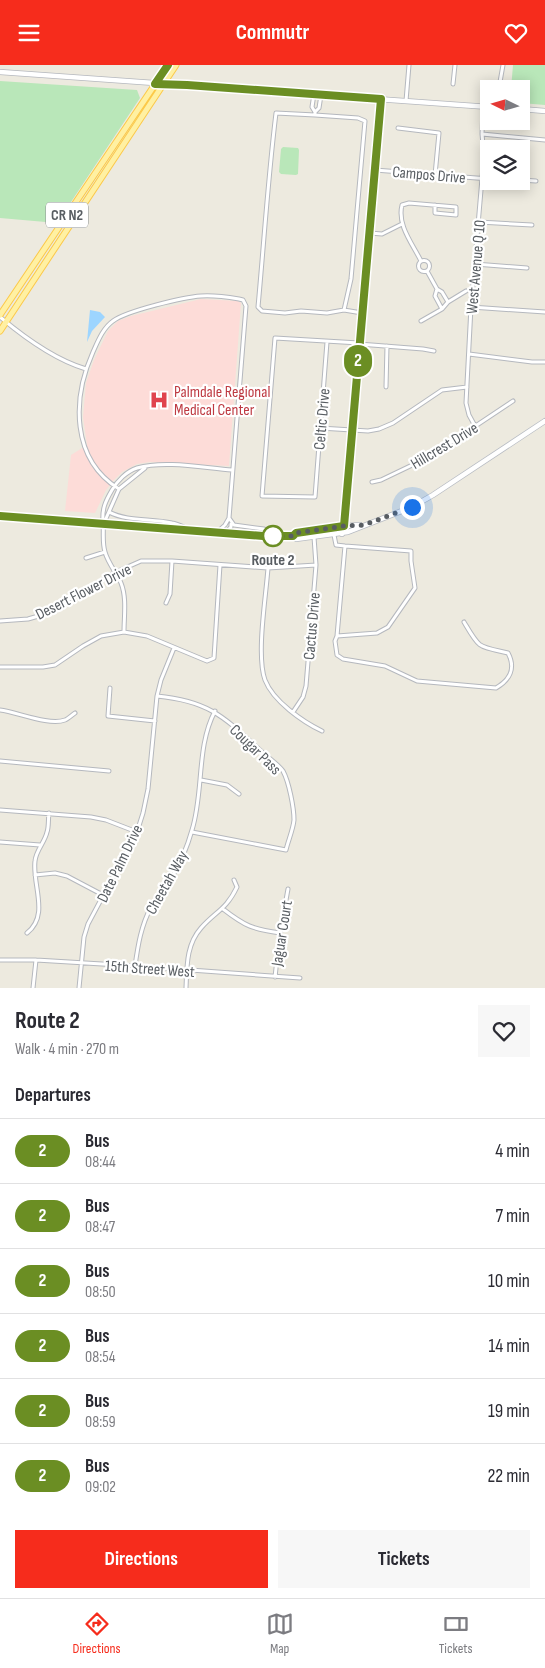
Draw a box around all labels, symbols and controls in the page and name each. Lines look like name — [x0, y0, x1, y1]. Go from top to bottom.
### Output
icon: menu — [15, 19, 43, 47]
text: Commutr — [236, 19, 309, 46]
icon: heart — [502, 19, 530, 47]
north arrow — [480, 80, 530, 130]
map controls — [480, 80, 530, 190]
button: layers — [480, 140, 530, 190]
street label: Campos Drive — [391, 163, 466, 188]
road number: CR N2 — [46, 203, 88, 227]
street label: West Avenue Q 10 — [463, 219, 490, 315]
line badge: 2 — [342, 345, 374, 377]
text: 2 — [354, 350, 362, 371]
place label: Palmdale Regional Medical Center — [174, 383, 270, 420]
street label: Celtic Drive — [310, 388, 335, 451]
hospital icon: Palmdale Regional Medical Center — [148, 389, 170, 411]
street label: Hillcrest Drive — [408, 419, 482, 474]
your location — [400, 495, 425, 520]
marker: Route 2 — [262, 525, 284, 547]
place label: Route 2 — [251, 551, 295, 570]
street label: Desert Flower Drive — [33, 560, 135, 625]
street label: Cactus Drive — [300, 592, 325, 661]
street label: Cougar Pass — [225, 721, 285, 779]
street label: Date Palm Drive — [93, 822, 147, 906]
street label: Cheetah Way — [142, 848, 193, 918]
street label: Jaguar Court — [268, 899, 297, 969]
street label: 15th Street West — [104, 957, 195, 982]
button: heart — [478, 1005, 530, 1057]
text: Route 2 — [15, 1006, 80, 1035]
text: Walk · 4 min · 270 m — [15, 1040, 119, 1059]
text: Departures — [15, 1084, 91, 1107]
text: Bus — [85, 1130, 110, 1153]
text: 2 — [39, 1140, 46, 1161]
text: 4 min — [495, 1140, 530, 1163]
text: 08:44 — [85, 1153, 116, 1172]
text: Bus — [85, 1195, 110, 1218]
text: 2 — [39, 1205, 46, 1226]
text: 7 min — [496, 1205, 530, 1228]
text: 08:47 — [85, 1218, 115, 1237]
text: Bus — [85, 1260, 110, 1283]
text: 2 — [39, 1270, 46, 1291]
text: 10 min — [488, 1270, 530, 1293]
text: 08:50 — [85, 1283, 116, 1302]
text: Bus — [85, 1325, 110, 1348]
text: 2 — [39, 1335, 46, 1356]
text: 14 min — [489, 1335, 530, 1358]
text: 08:54 — [85, 1348, 115, 1367]
text: Bus — [85, 1390, 110, 1413]
text: 2 — [39, 1400, 46, 1421]
text: 19 min — [488, 1400, 530, 1423]
text: 08:59 — [85, 1413, 116, 1432]
text: Bus — [85, 1455, 110, 1478]
text: 2 — [39, 1465, 46, 1486]
text: 22 min — [487, 1465, 530, 1488]
text: 09:02 — [85, 1478, 116, 1497]
button: Directions — [15, 1530, 268, 1588]
button: Tickets — [278, 1530, 530, 1588]
tab: Directions — [73, 1610, 121, 1657]
tab: Map — [266, 1610, 294, 1657]
tab: Tickets — [439, 1610, 472, 1657]

